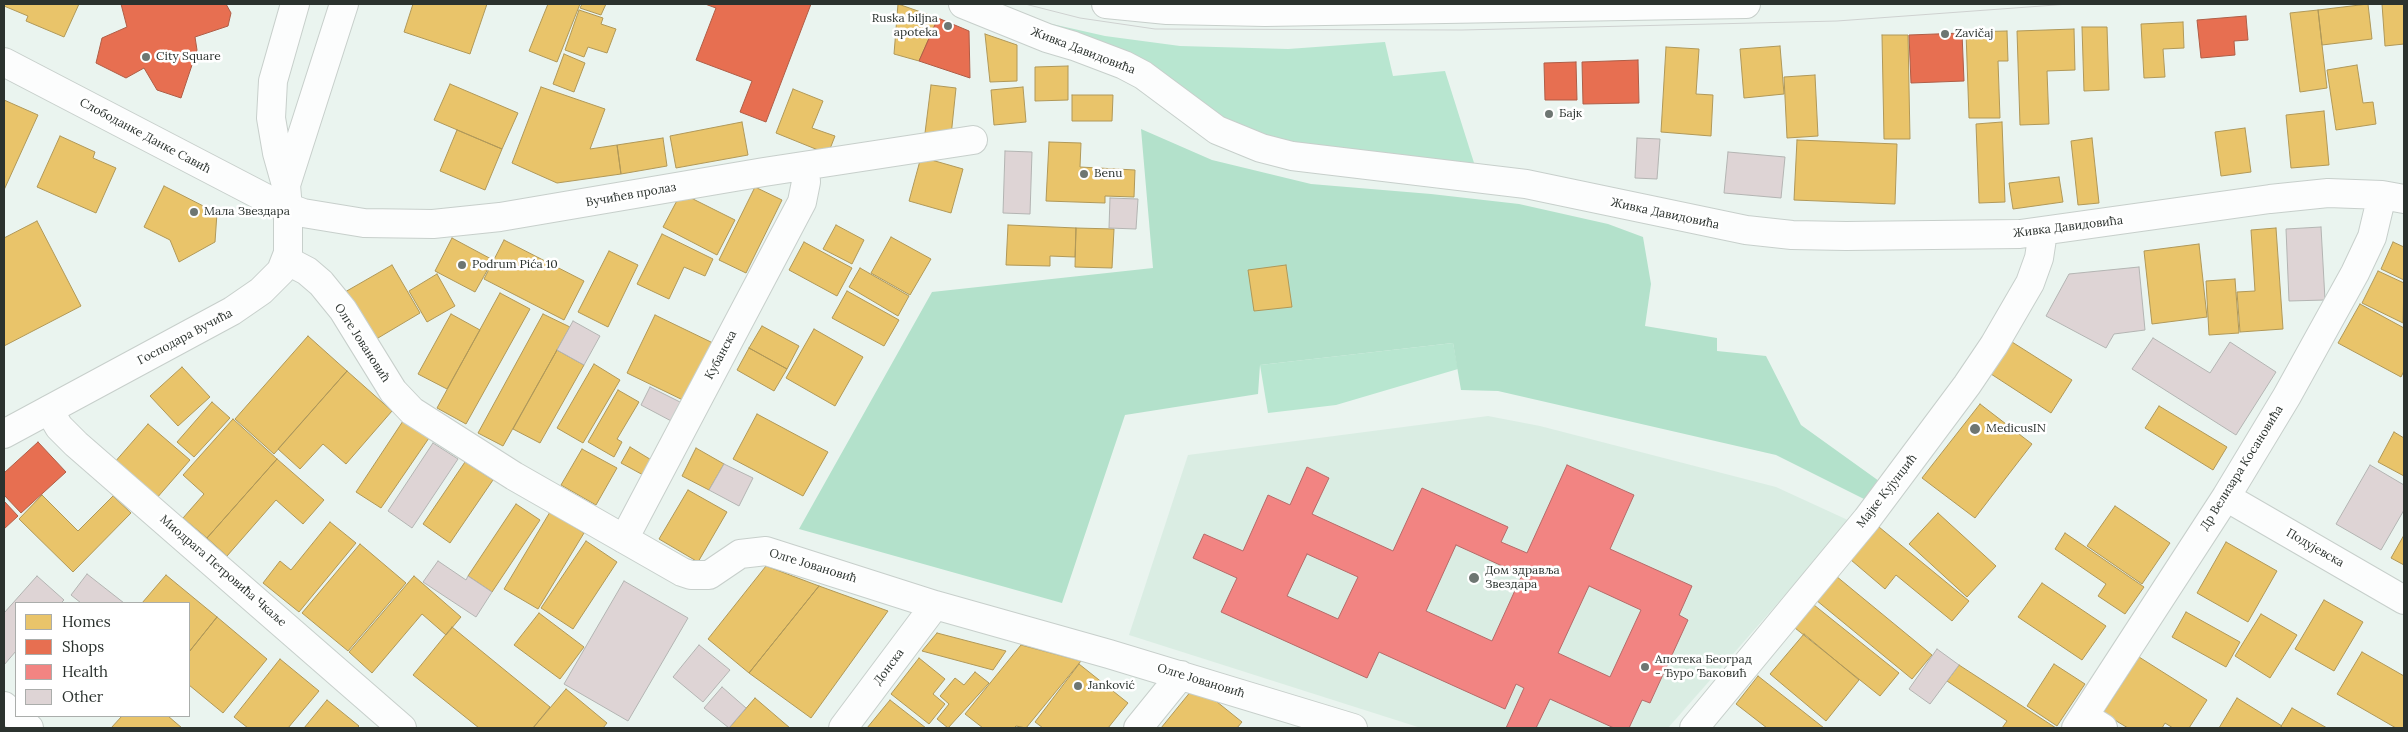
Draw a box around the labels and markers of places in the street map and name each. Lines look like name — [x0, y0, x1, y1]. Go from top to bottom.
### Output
place label: Ruska biljna apoteka — [872, 12, 938, 40]
marker: Ruska biljna apoteka — [942, 20, 954, 32]
place label: Zavičaj — [1955, 27, 1993, 41]
marker: Zavičaj — [1939, 28, 1951, 40]
place label: City Square — [156, 50, 221, 64]
marker: City Square — [140, 51, 152, 63]
place label: Бајк — [1559, 107, 1582, 121]
marker: Бајк — [1543, 108, 1555, 120]
place label: Benu — [1094, 167, 1122, 181]
marker: Benu — [1078, 168, 1090, 180]
place label: Мала Звездара — [204, 205, 290, 219]
marker: Мала Звездара — [188, 206, 200, 218]
place label: Podrum Pića 10 — [472, 258, 558, 272]
marker: Podrum Pića 10 — [456, 259, 468, 271]
marker: MedicusIN — [1968, 422, 1982, 436]
place label: MedicusIN — [1986, 422, 2046, 436]
place label: Дом здравља Звездара — [1485, 564, 1560, 592]
marker: Дом здравља Звездара — [1467, 571, 1481, 585]
place label: Апотека Београд - Ђуро Ђаковић — [1655, 653, 1752, 681]
marker: Апотека Београд - Ђуро Ђаковић — [1639, 661, 1651, 673]
place label: Janković — [1088, 679, 1135, 693]
marker: Janković — [1072, 680, 1084, 692]

